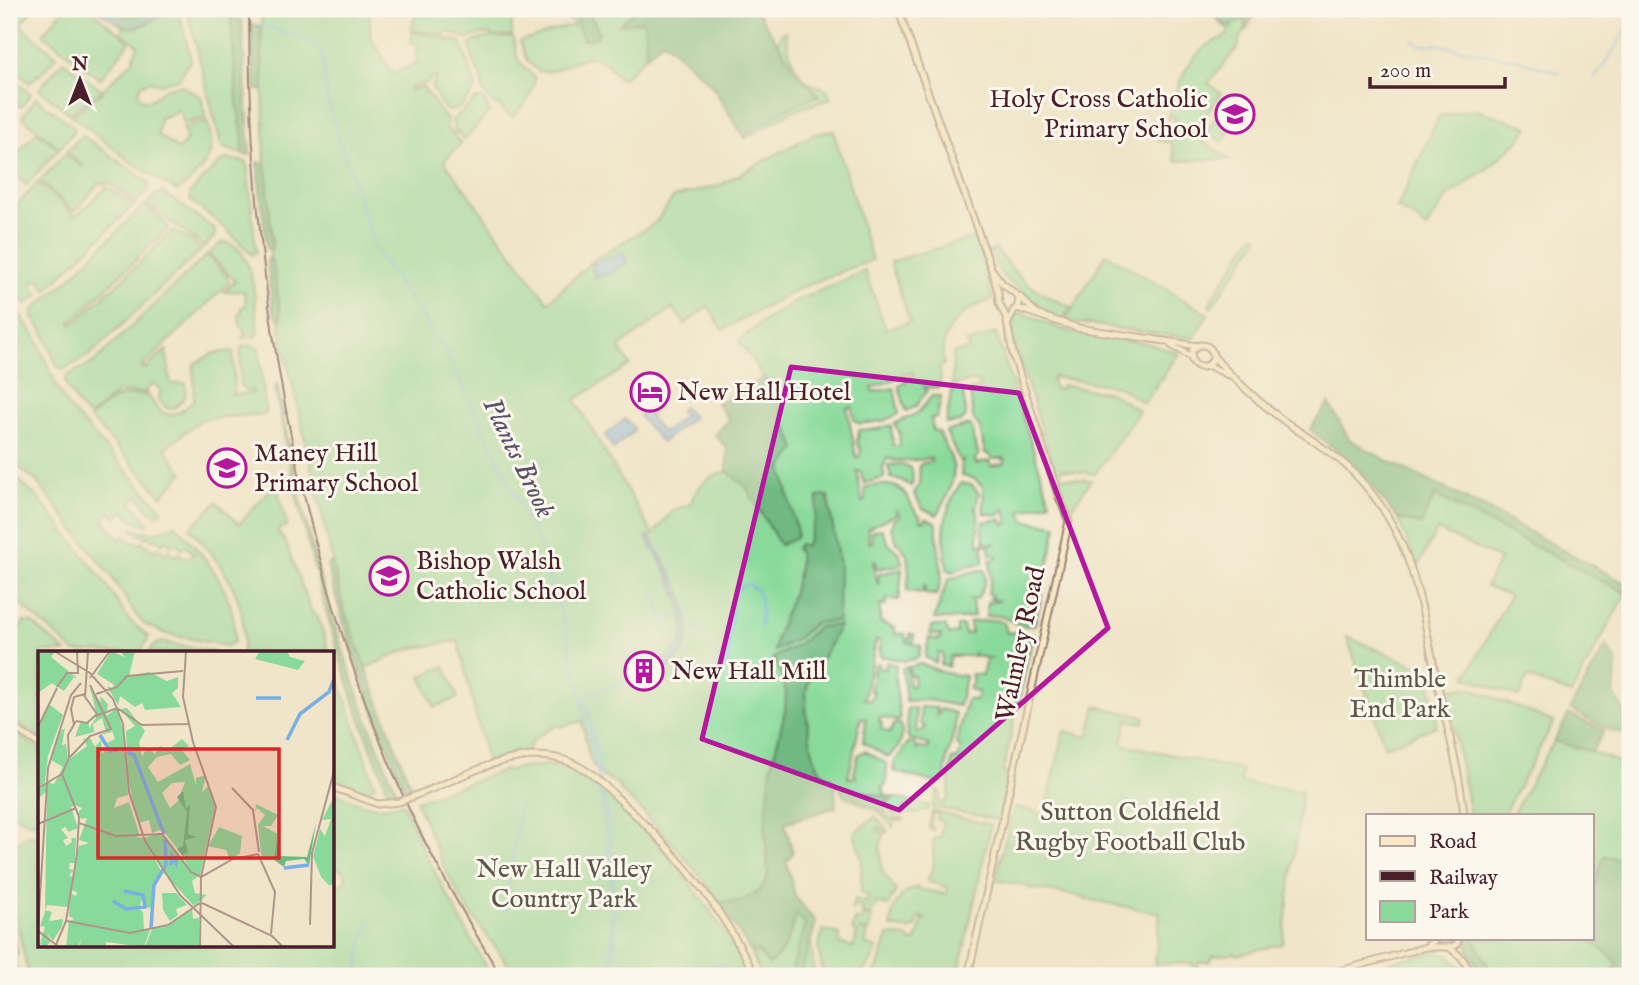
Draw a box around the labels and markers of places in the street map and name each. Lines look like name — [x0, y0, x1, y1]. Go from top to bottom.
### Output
place label: Holy Cross Catholic Primary School — [989, 83, 1209, 146]
school or university icon: Holy Cross Catholic Primary School — [1214, 93, 1256, 135]
hotel icon: New Hall Hotel — [629, 371, 671, 413]
place label: New Hall Hotel — [677, 376, 852, 409]
place label: Maney Hill Primary School — [254, 437, 419, 500]
school or university icon: Maney Hill Primary School — [206, 447, 248, 489]
place label: Bishop Walsh Catholic School — [416, 545, 587, 608]
school or university icon: Bishop Walsh Catholic School — [368, 555, 410, 597]
building icon: New Hall Mill — [623, 650, 665, 692]
place label: New Hall Mill — [671, 655, 828, 688]

